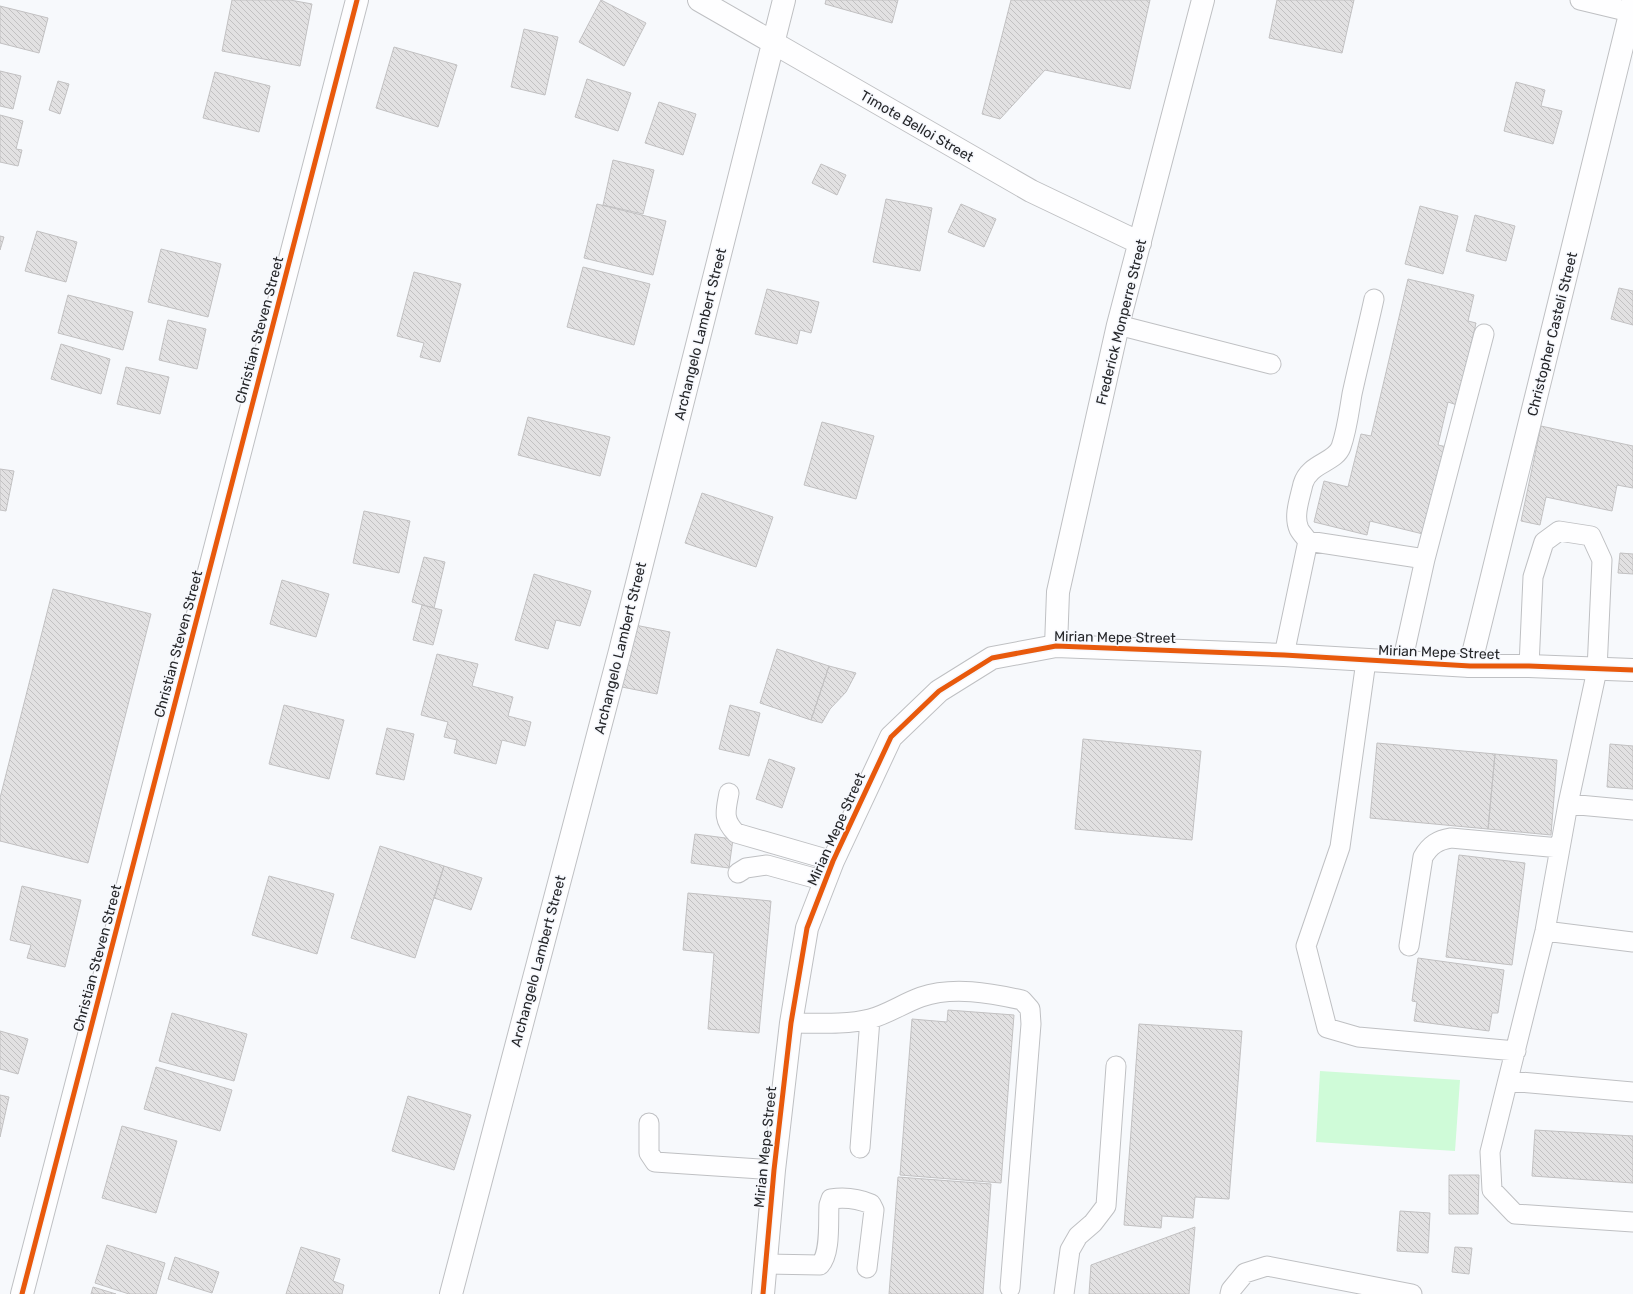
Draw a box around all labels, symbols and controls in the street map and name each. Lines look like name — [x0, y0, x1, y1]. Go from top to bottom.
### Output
street label: Timote Belloi Street — [857, 87, 977, 166]
street label: Frederick Monperre Street — [1093, 237, 1150, 407]
street label: Archangelo Lambert Street — [671, 246, 730, 422]
street label: Christopher Casteli Street — [1524, 250, 1581, 418]
street label: Christian Steven Street — [232, 254, 287, 406]
street label: Archangelo Lambert Street — [591, 560, 650, 736]
street label: Christian Steven Street — [151, 568, 206, 720]
street label: Mirian Mepe Street — [1054, 628, 1177, 647]
street label: Mirian Mepe Street — [1378, 642, 1501, 663]
street label: Mirian Mepe Street — [804, 770, 869, 888]
street label: Archangelo Lambert Street — [507, 873, 570, 1049]
street label: Christian Steven Street — [70, 882, 125, 1034]
street label: Mirian Mepe Street — [751, 1085, 780, 1209]

